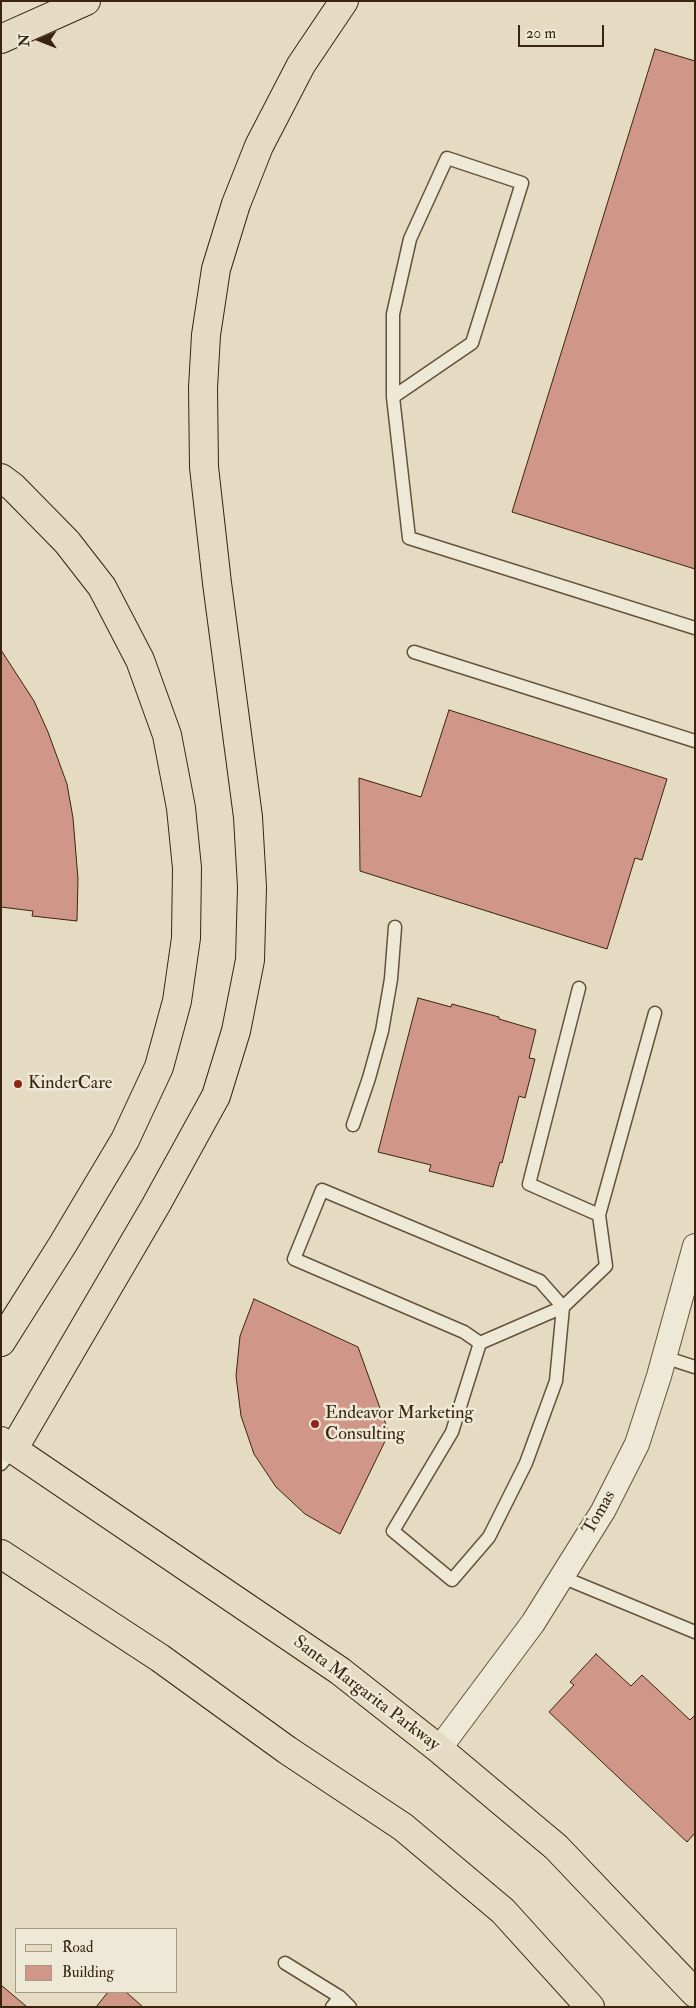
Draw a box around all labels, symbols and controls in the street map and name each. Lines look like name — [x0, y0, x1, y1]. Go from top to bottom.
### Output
north arrow — [15, 15, 65, 65]
scale bar — [521, 15, 607, 47]
text: 20 m — [526, 24, 556, 43]
text: N — [16, 34, 33, 47]
place label: KinderCare — [28, 1073, 112, 1095]
marker: KinderCare — [12, 1078, 24, 1090]
place label: Endeavor Marketing Consulting — [325, 1403, 473, 1446]
marker: Endeavor Marketing Consulting — [309, 1418, 321, 1430]
street label: Tomas — [579, 1487, 621, 1539]
street label: Santa Margarita Parkway — [288, 1632, 444, 1756]
legend — [15, 1928, 178, 1993]
text: Road — [62, 1938, 93, 1957]
text: Building — [62, 1963, 114, 1982]

